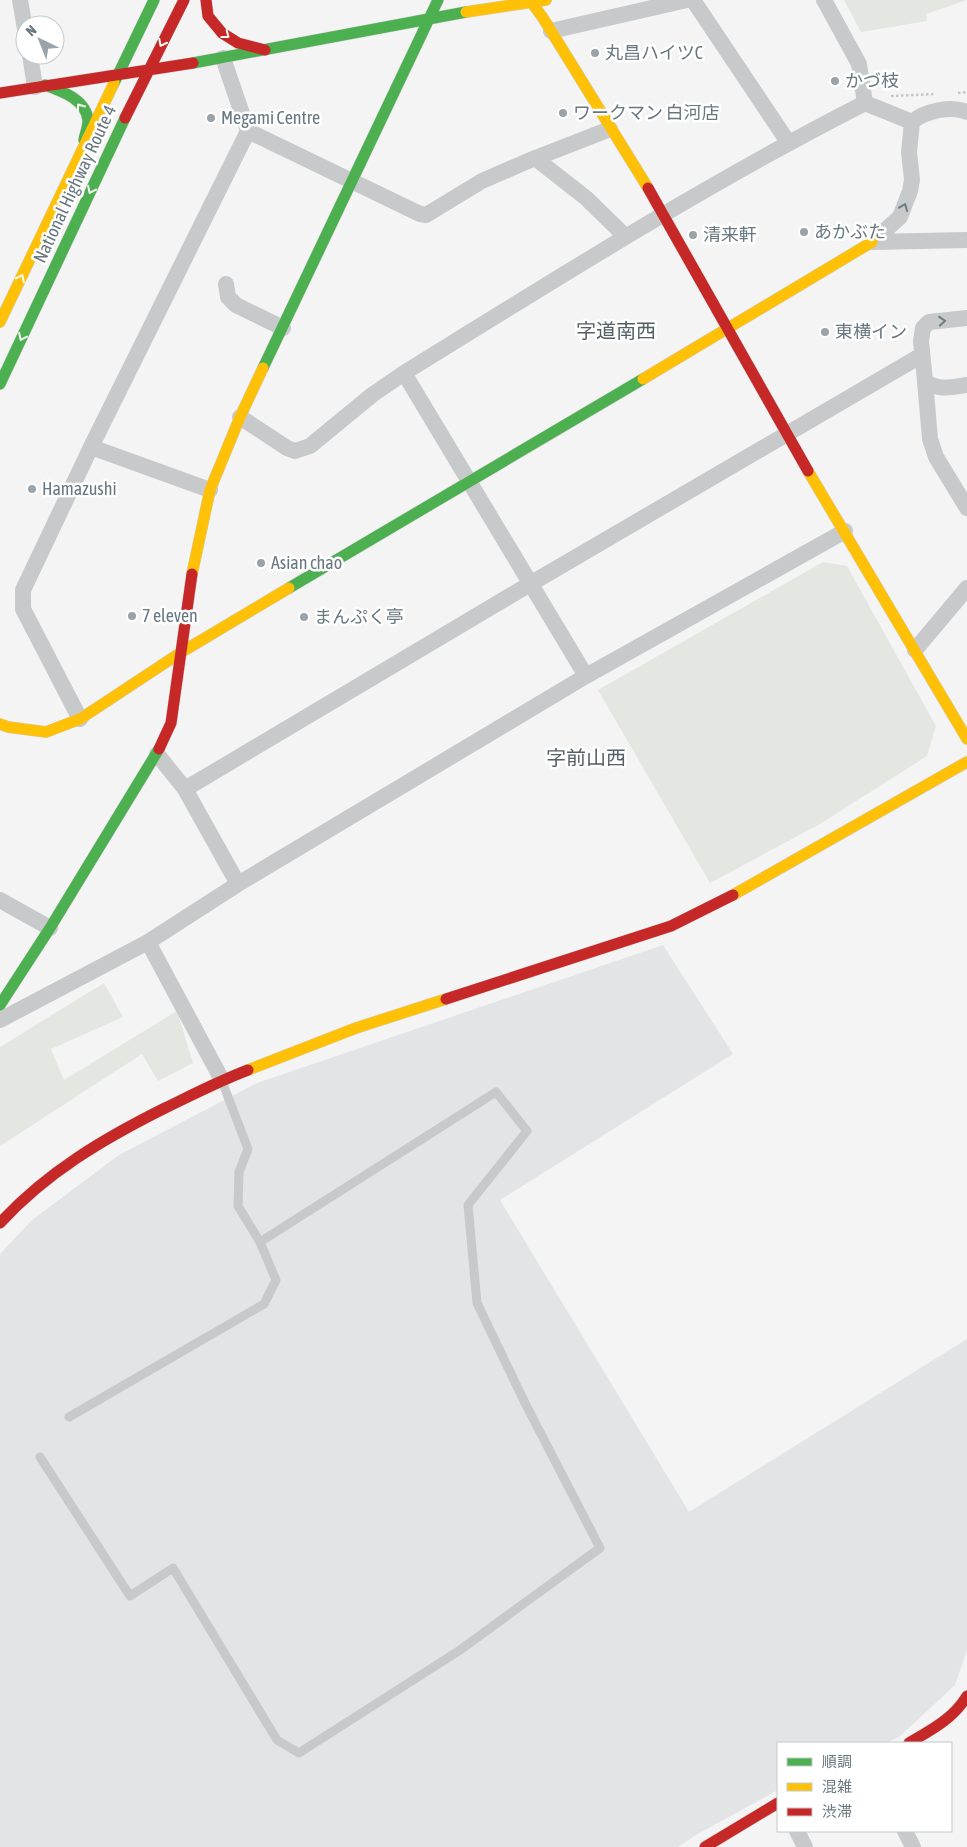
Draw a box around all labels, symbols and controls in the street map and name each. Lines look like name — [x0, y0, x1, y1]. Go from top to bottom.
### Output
north arrow — [15, 15, 65, 65]
text: N — [23, 22, 40, 39]
one-way arrow — [220, 29, 230, 38]
one-way arrow — [158, 38, 168, 47]
place label: 丸昌ハイツC — [605, 42, 703, 63]
marker: 丸昌ハイツC — [589, 47, 601, 59]
place label: かづ枝 — [845, 70, 899, 91]
marker: かづ枝 — [829, 75, 841, 87]
street label: National Highway Route 4 — [29, 102, 120, 266]
place label: ワークマン 白河店 — [573, 102, 719, 123]
one-way arrow — [77, 103, 86, 113]
place label: Megami Centre — [221, 107, 320, 128]
marker: ワークマン 白河店 — [557, 107, 569, 119]
marker: Megami Centre — [205, 112, 217, 124]
one-way arrow — [87, 185, 98, 194]
one-way arrow — [898, 203, 909, 212]
place label: あかぶた — [814, 221, 886, 242]
place label: 清来軒 — [703, 224, 757, 245]
marker: あかぶた — [798, 226, 810, 238]
marker: 清来軒 — [687, 229, 699, 241]
one-way arrow — [14, 274, 25, 283]
one-way arrow — [938, 316, 946, 327]
district label: 字道南西 — [576, 319, 656, 342]
place label: 東横イン — [835, 321, 907, 342]
marker: 東横イン — [819, 326, 831, 338]
one-way arrow — [18, 332, 28, 341]
place label: Hamazushi — [42, 478, 117, 499]
marker: Hamazushi — [26, 483, 38, 495]
place label: Asian chao — [271, 552, 342, 573]
marker: Asian chao — [255, 557, 267, 569]
place label: 7 eleven — [142, 605, 198, 626]
place label: まんぷく亭 — [314, 606, 404, 627]
marker: 7 eleven — [126, 610, 138, 622]
marker: まんぷく亭 — [298, 611, 310, 623]
district label: 字前山西 — [546, 746, 626, 769]
legend — [777, 1742, 952, 1832]
text: 順調 — [822, 1753, 852, 1770]
text: 混雑 — [822, 1778, 852, 1795]
text: 渋滞 — [822, 1803, 852, 1820]

